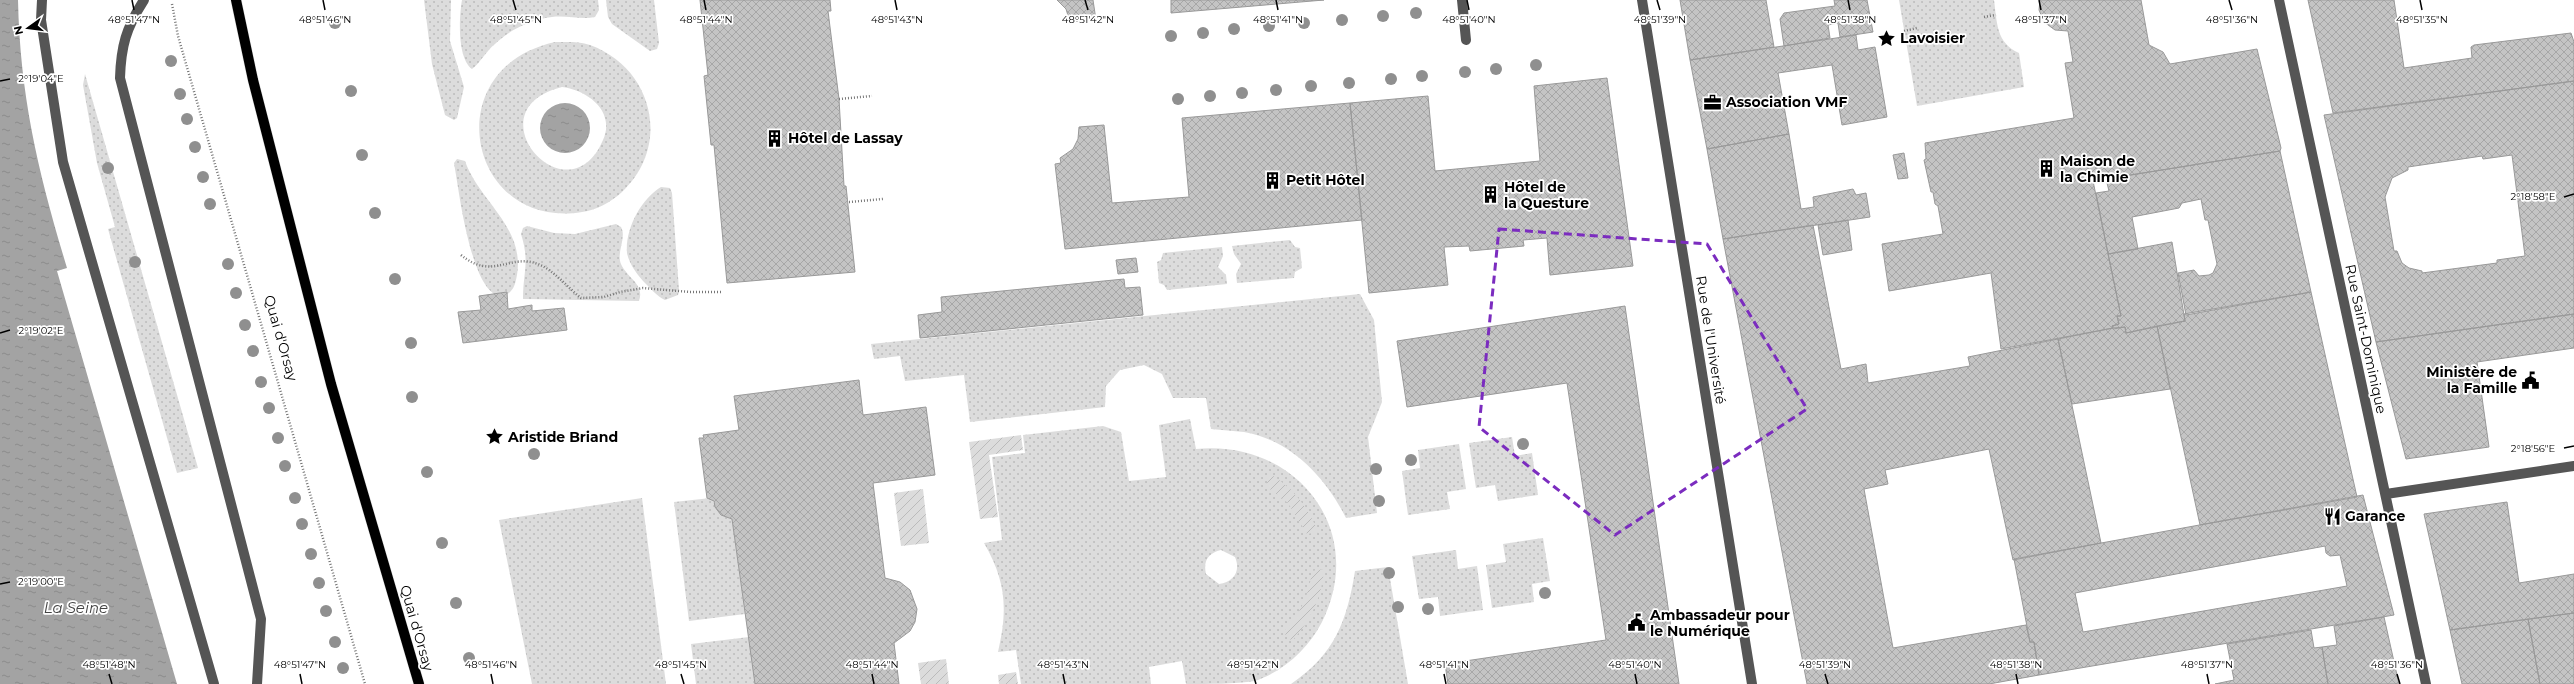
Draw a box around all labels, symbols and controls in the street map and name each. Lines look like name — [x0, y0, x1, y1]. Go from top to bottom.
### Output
north arrow — [8, 8, 48, 48]
text: 48°51'47"N — [108, 13, 160, 26]
text: 48°51'46"N — [299, 13, 351, 26]
text: 48°51'45"N — [490, 13, 542, 26]
text: 48°51'44"N — [679, 13, 733, 26]
text: 48°51'43"N — [871, 13, 923, 26]
text: 48°51'42"N — [1062, 13, 1114, 26]
text: 48°51'41"N — [1253, 13, 1303, 26]
text: 48°51'40"N — [1442, 13, 1496, 26]
text: 48°51'39"N — [1634, 13, 1686, 26]
text: 48°51'38"N — [1824, 13, 1876, 26]
text: 48°51'37"N — [2015, 13, 2067, 26]
text: 48°51'36"N — [2206, 13, 2258, 26]
text: 48°51'35"N — [2396, 13, 2448, 26]
text: N — [10, 24, 26, 36]
place icon: Lavoisier — [1877, 28, 1897, 48]
place label: Lavoisier — [1900, 29, 1965, 47]
text: 2°19'04"E — [18, 72, 64, 85]
office icon: Association VMF — [1703, 92, 1723, 112]
place label: Association VMF — [1725, 93, 1847, 111]
building icon: Hôtel de Lassay — [765, 128, 785, 148]
place label: Hôtel de Lassay — [788, 129, 903, 147]
place label: Maison de la Chimie — [2060, 152, 2135, 186]
building icon: Maison de la Chimie — [2037, 159, 2057, 179]
building icon: Petit Hôtel — [1263, 170, 1283, 190]
place label: Petit Hôtel — [1286, 171, 1365, 189]
place label: Hôtel de la Questure — [1504, 178, 1589, 212]
building icon: Hôtel de la Questure — [1481, 185, 1501, 205]
text: 2°18'58"E — [2511, 190, 2556, 203]
street label: Rue Saint-Dominique — [2341, 263, 2391, 415]
street label: Rue de l'Université — [1692, 274, 1730, 406]
street label: Quai d'Orsay — [260, 293, 302, 383]
text: 2°19'02"E — [19, 324, 64, 337]
place label: Ministère de la Famille — [2426, 363, 2517, 397]
public building icon: Ministère de la Famille — [2520, 370, 2540, 390]
place icon: Aristide Briand — [485, 427, 505, 447]
place label: Aristide Briand — [507, 428, 618, 446]
text: 2°18'56"E — [2511, 442, 2556, 455]
restaurant icon: Garance — [2322, 506, 2342, 526]
place label: Garance — [2345, 507, 2405, 525]
text: 2°19'00"E — [18, 575, 64, 588]
street label: Quai d'Orsay — [396, 583, 438, 673]
water label: La Seine — [44, 598, 108, 617]
place label: Ambassadeur pour le Numérique — [1649, 606, 1790, 640]
public building icon: Ambassadeur pour le Numérique — [1627, 613, 1647, 633]
text: 48°51'48"N — [82, 658, 136, 671]
text: 48°51'47"N — [274, 658, 326, 671]
text: 48°51'46"N — [465, 658, 517, 671]
text: 48°51'45"N — [655, 658, 707, 671]
text: 48°51'44"N — [845, 658, 899, 671]
text: 48°51'43"N — [1037, 658, 1089, 671]
text: 48°51'42"N — [1227, 658, 1279, 671]
text: 48°51'41"N — [1419, 658, 1469, 671]
text: 48°51'40"N — [1608, 658, 1662, 671]
text: 48°51'39"N — [1799, 658, 1851, 671]
text: 48°51'38"N — [1990, 658, 2042, 671]
text: 48°51'37"N — [2181, 658, 2233, 671]
text: 48°51'36"N — [2371, 658, 2423, 671]

